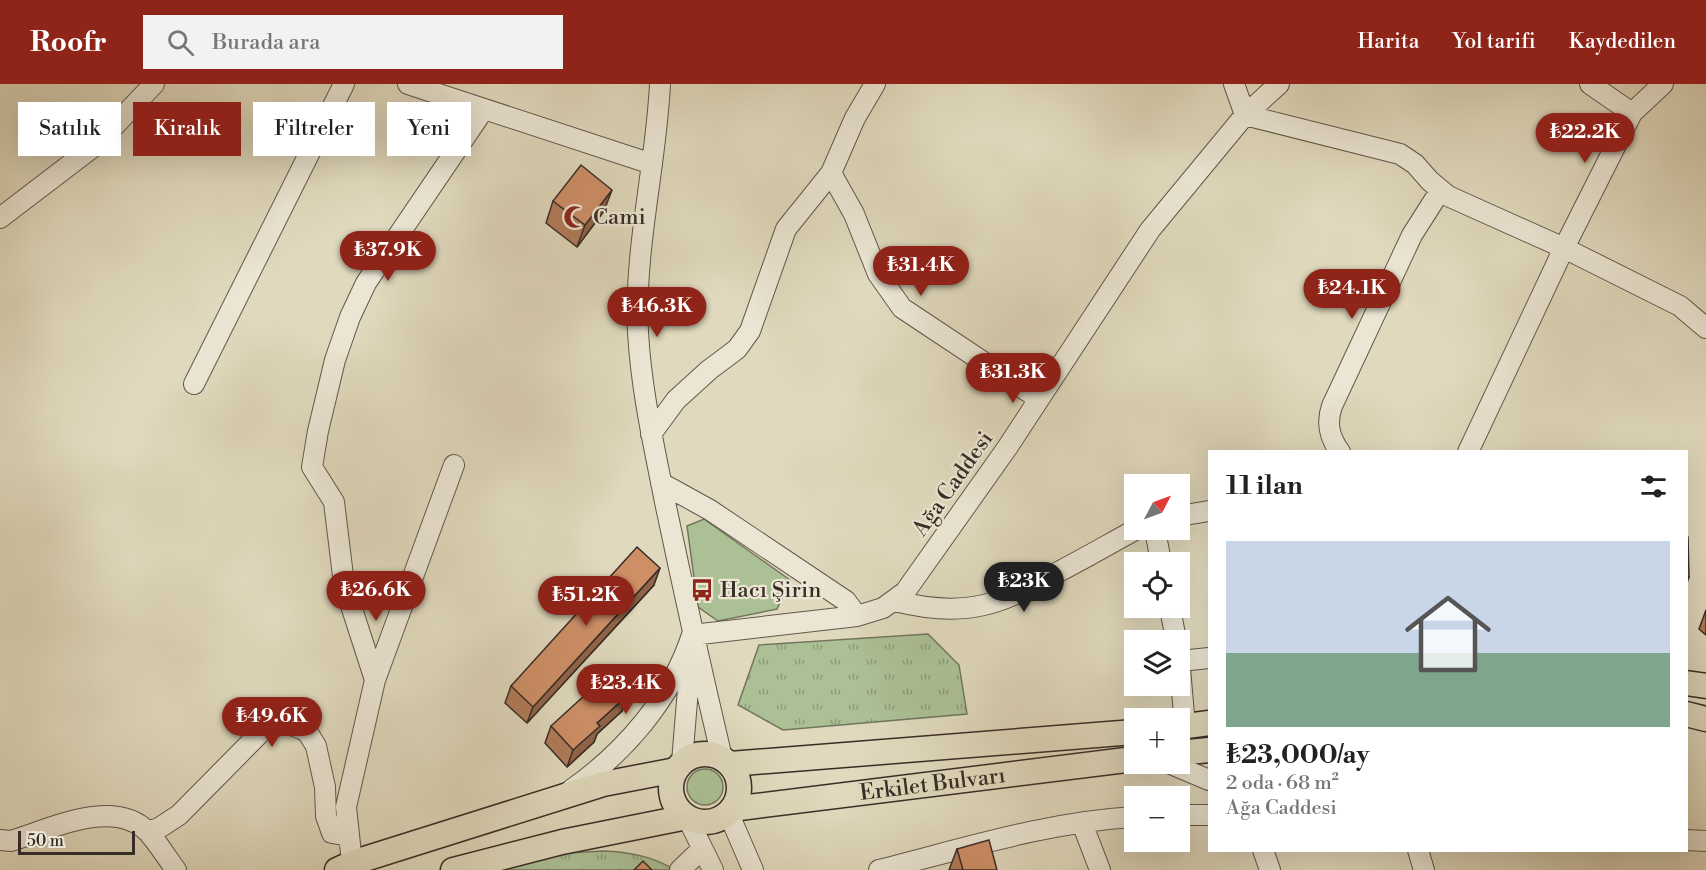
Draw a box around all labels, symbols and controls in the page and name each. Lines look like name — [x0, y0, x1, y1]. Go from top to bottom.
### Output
search box — [143, 15, 563, 69]
text: Roofr — [30, 25, 107, 60]
icon: search — [164, 26, 197, 59]
text: Burada ara — [212, 29, 320, 56]
text: Harita — [1357, 29, 1419, 55]
text: Yol tarifi — [1452, 29, 1536, 55]
text: Kaydedilen — [1569, 29, 1676, 55]
chip: Satılık — [18, 102, 121, 156]
chip: Kiralık — [133, 102, 241, 156]
chip: Filtreler — [253, 102, 375, 156]
chip: Yeni — [387, 102, 471, 156]
pin: ₺22.2K — [1536, 113, 1634, 164]
text: ₺22.2K — [1550, 120, 1620, 145]
mosque icon: Cami — [562, 204, 588, 230]
place label: Cami — [593, 204, 646, 231]
pin: ₺37.9K — [339, 231, 437, 282]
text: ₺37.9K — [354, 238, 422, 263]
pin: ₺31.4K — [872, 246, 970, 297]
text: ₺31.4K — [887, 253, 955, 278]
pin: ₺24.1K — [1303, 269, 1401, 320]
text: ₺24.1K — [1317, 276, 1387, 301]
pin: ₺46.3K — [608, 287, 706, 338]
text: ₺46.3K — [621, 294, 693, 319]
pin: ₺31.3K — [964, 353, 1062, 404]
text: ₺31.3K — [980, 360, 1046, 385]
street label: Ağa Caddesi — [906, 426, 999, 543]
text: 11 ilan — [1226, 470, 1303, 502]
icon: filters — [1637, 470, 1670, 503]
north arrow — [1124, 474, 1190, 540]
map controls — [1124, 474, 1190, 852]
button: locate — [1124, 552, 1190, 618]
pin: ₺23K — [988, 562, 1060, 613]
text: ₺23K — [998, 569, 1050, 594]
pin: ₺26.6K — [327, 571, 425, 622]
pin: ₺51.2K — [537, 576, 635, 627]
bus stop icon: Hacı Şirin — [689, 577, 715, 603]
place label: Hacı Şirin — [720, 577, 821, 604]
text: ₺26.6K — [341, 578, 411, 603]
icon: home — [1394, 580, 1502, 688]
text: ₺51.2K — [552, 583, 620, 608]
button: layers — [1124, 630, 1190, 696]
pin: ₺23.4K — [577, 664, 675, 715]
text: ₺23.4K — [590, 671, 662, 696]
pin: ₺49.6K — [223, 697, 321, 748]
text: ₺49.6K — [236, 704, 308, 729]
button: + — [1124, 708, 1190, 774]
text: ₺23,000/ay — [1226, 739, 1370, 771]
street label: Erkilet Bulvarı — [858, 762, 1007, 807]
text: 2 oda · 68 m² — [1226, 771, 1339, 796]
button: − — [1124, 786, 1190, 852]
text: Ağa Caddesi — [1226, 796, 1337, 821]
scale bar — [18, 828, 135, 856]
text: 50 m — [27, 831, 64, 851]

